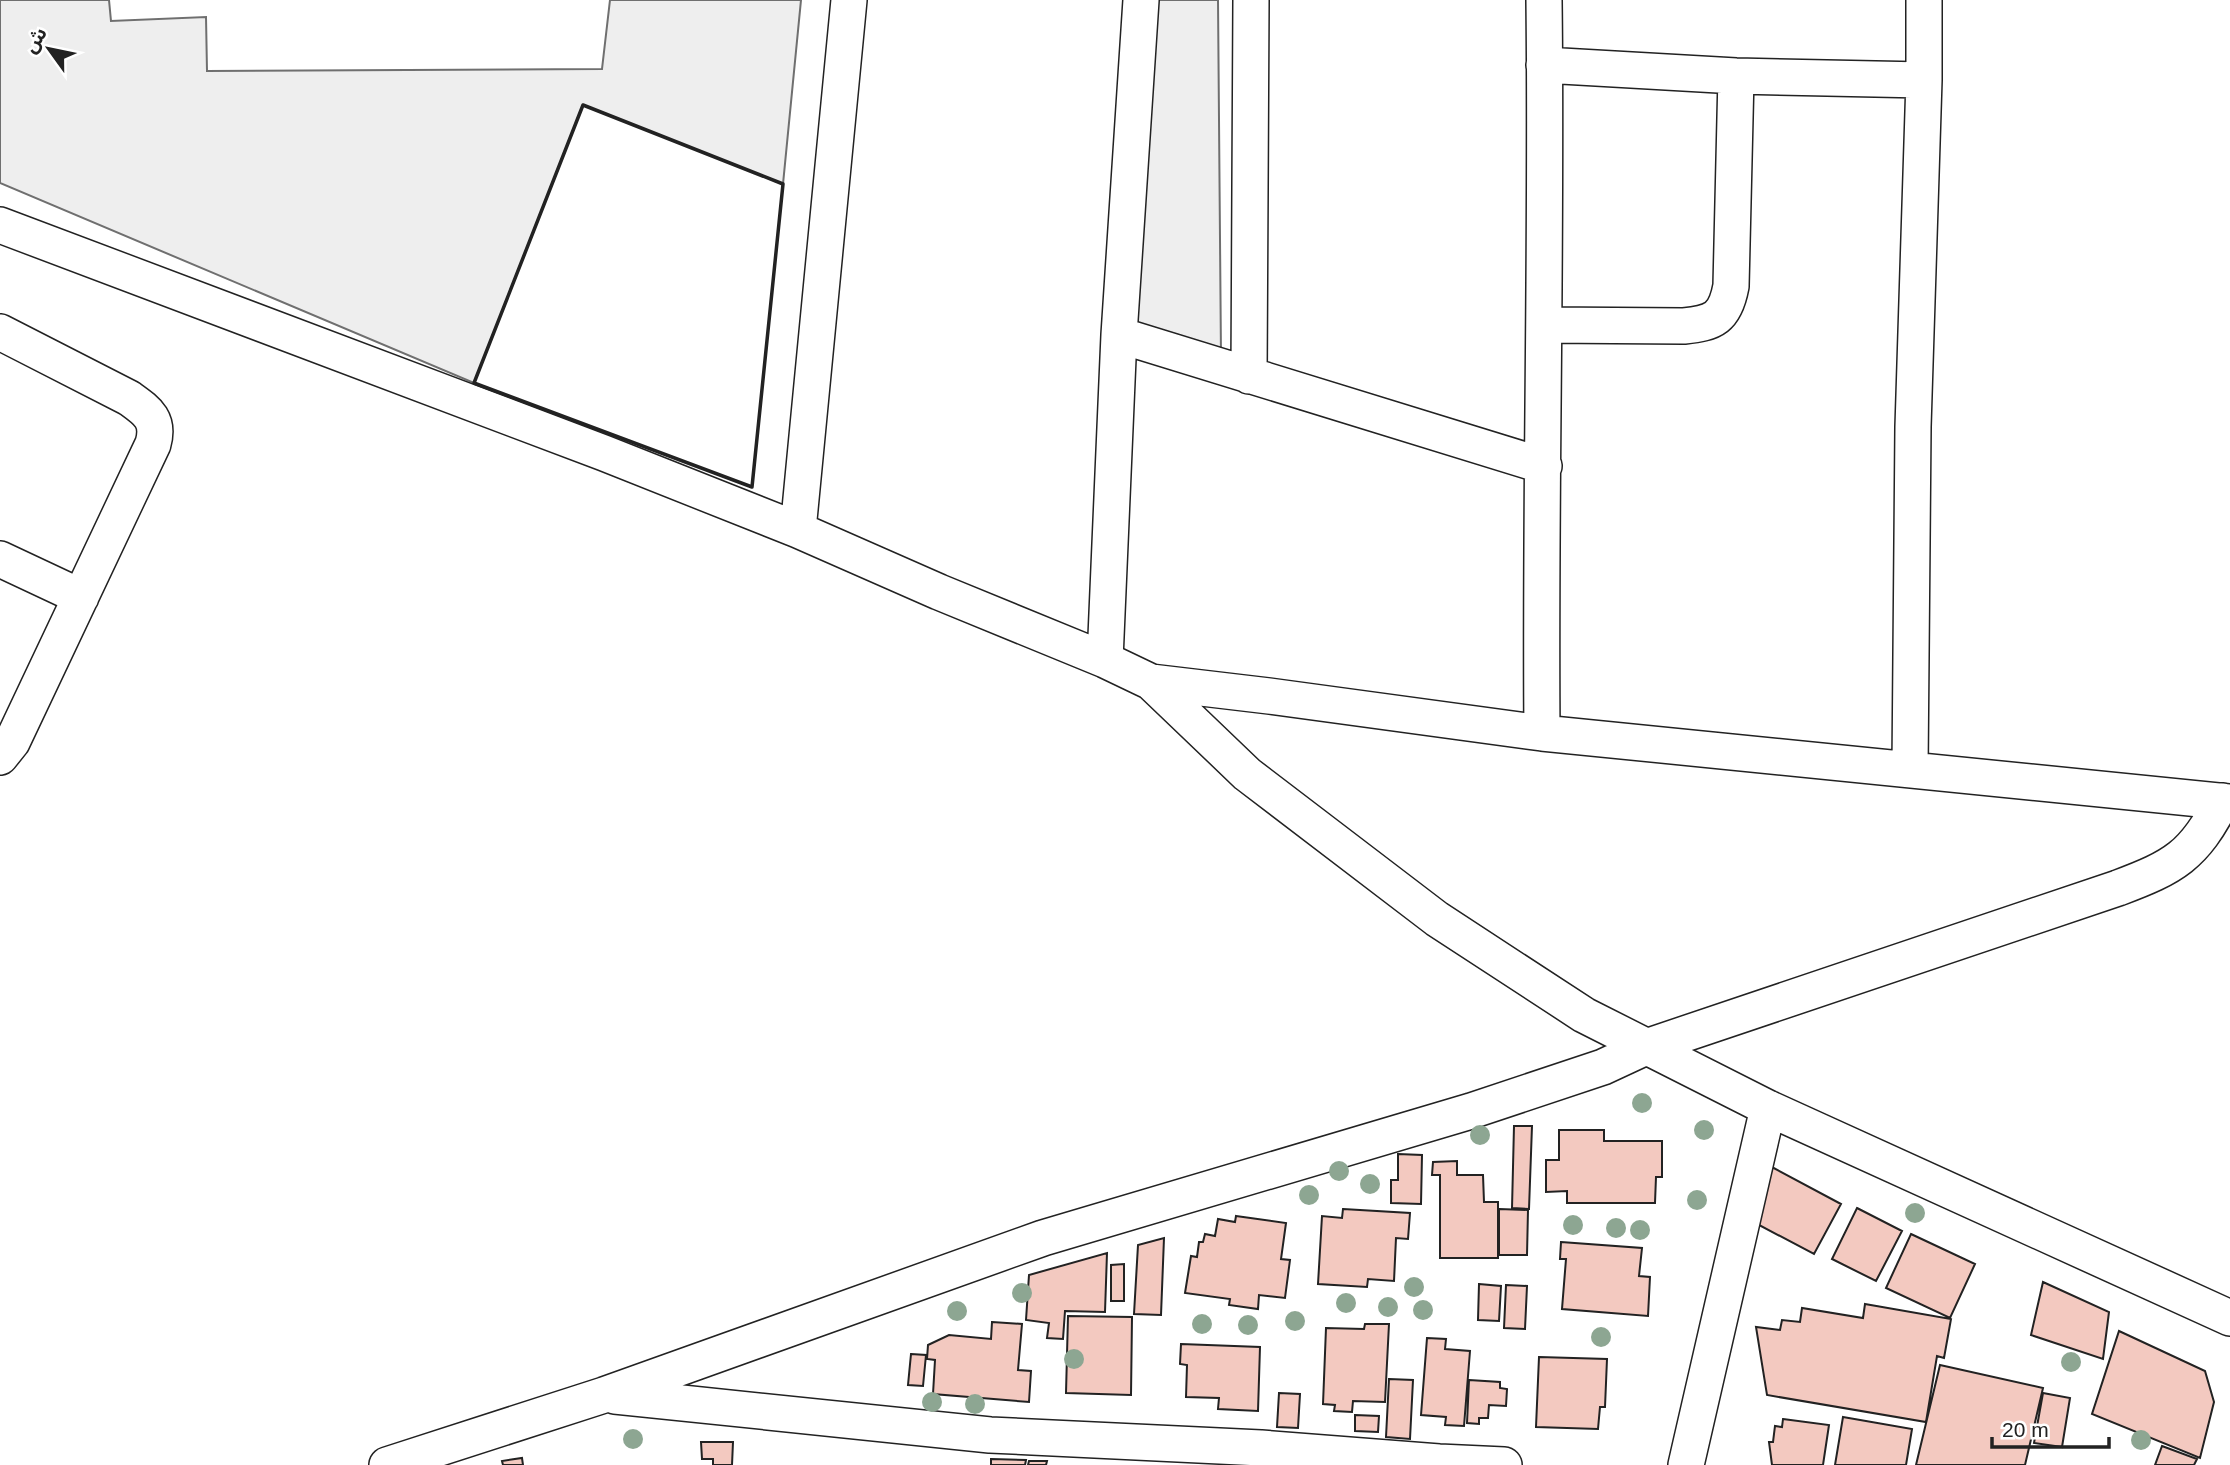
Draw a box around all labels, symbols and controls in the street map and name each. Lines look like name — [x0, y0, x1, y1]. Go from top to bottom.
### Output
north arrow — [14, 14, 84, 84]
text: ش — [19, 23, 51, 57]
scale bar — [1992, 1406, 2109, 1450]
text: 20 m — [2002, 1418, 2049, 1441]

